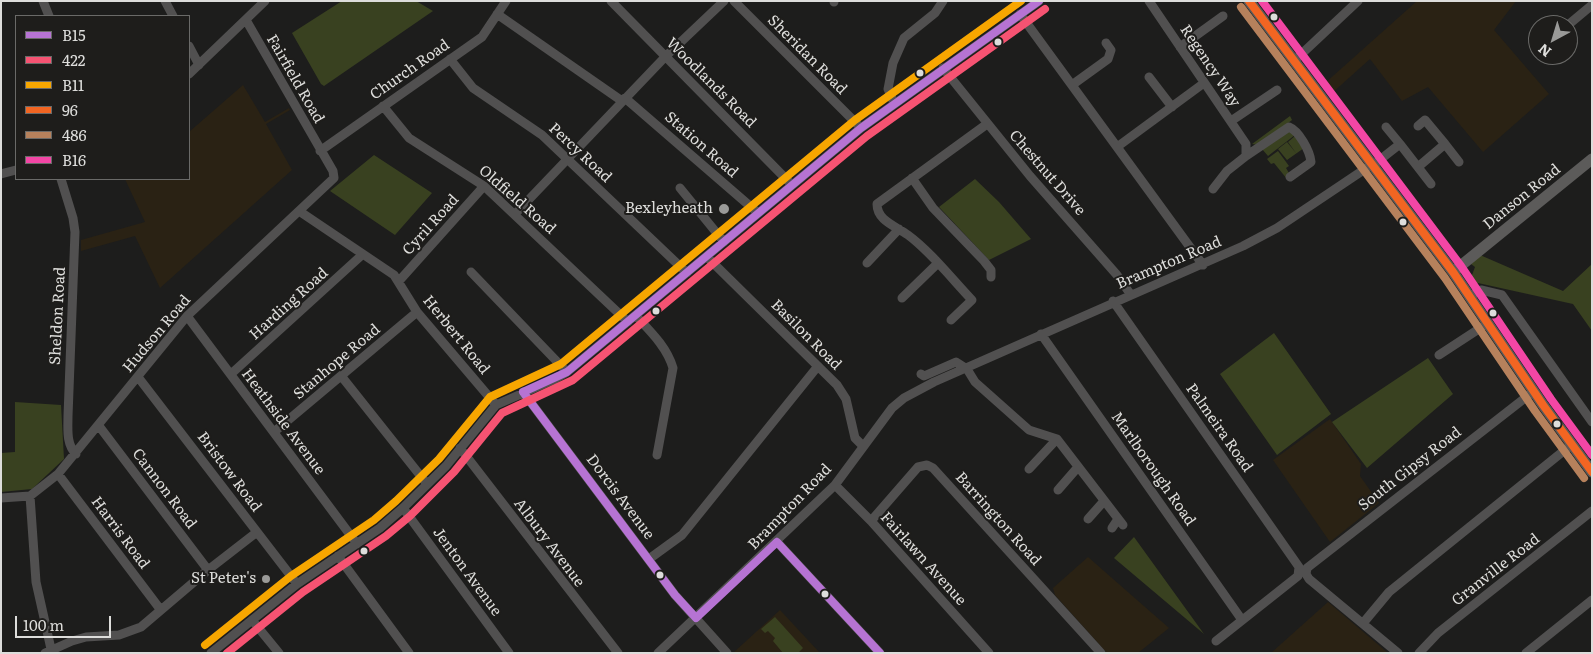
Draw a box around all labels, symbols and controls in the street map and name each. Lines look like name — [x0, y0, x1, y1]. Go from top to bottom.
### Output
street label: Sheridan Road — [764, 12, 850, 98]
unlabelled marker — [1269, 12, 1279, 22]
legend — [15, 15, 190, 180]
north arrow — [1528, 15, 1578, 65]
street label: Regency Way — [1176, 22, 1244, 110]
text: B15 — [62, 23, 86, 46]
street label: Fairfield Road — [262, 31, 328, 127]
street label: Woodlands Road — [662, 34, 760, 132]
street label: Church Road — [367, 36, 453, 104]
unlabelled marker — [993, 37, 1003, 47]
text: N — [1533, 39, 1555, 62]
text: 422 — [62, 48, 85, 71]
unlabelled marker — [915, 68, 925, 78]
text: B11 — [62, 73, 84, 96]
text: 96 — [62, 98, 78, 121]
street label: Station Road — [661, 108, 741, 182]
street label: Percy Road — [545, 119, 615, 187]
text: 486 — [62, 123, 87, 146]
street label: Chestnut Drive — [1005, 127, 1089, 219]
text: B16 — [62, 148, 86, 171]
street label: Danson Road — [1480, 160, 1564, 234]
street label: Oldfield Road — [475, 162, 559, 238]
street label: Cyril Road — [399, 191, 463, 259]
place label: Bexleyheath — [625, 200, 713, 218]
marker: Bexleyheath — [717, 202, 731, 216]
unlabelled marker — [1398, 217, 1408, 227]
street label: Brampton Road — [1114, 233, 1224, 293]
street label: Harding Road — [246, 264, 332, 344]
street label: Sheldon Road — [46, 266, 70, 366]
street label: Hudson Road — [119, 292, 195, 376]
street label: Herbert Road — [419, 292, 493, 378]
street label: Basilon Road — [767, 296, 845, 374]
unlabelled marker — [651, 306, 661, 316]
unlabelled marker — [1488, 308, 1498, 318]
street label: Stanhope Road — [290, 321, 384, 403]
street label: Heathside Avenue — [237, 365, 329, 479]
street label: Palmeira Road — [1182, 380, 1256, 476]
street label: Marlborough Road — [1107, 409, 1199, 529]
unlabelled marker — [1552, 419, 1562, 429]
street label: South Gipsy Road — [1355, 423, 1465, 515]
street label: Bristow Road — [193, 428, 265, 516]
street label: Cannon Road — [128, 445, 200, 533]
street label: Dorcis Avenue — [582, 451, 658, 543]
street label: Brampton Road — [745, 460, 835, 554]
street label: Barrington Road — [951, 469, 1045, 569]
street label: Harris Road — [87, 493, 153, 573]
street label: Albury Avenue — [510, 495, 588, 591]
street label: Fairlawn Avenue — [876, 509, 970, 609]
street label: Jenton Avenue — [429, 524, 505, 620]
street label: Granville Road — [1448, 530, 1544, 610]
unlabelled marker — [359, 546, 369, 556]
place label: St Peter's — [191, 570, 256, 588]
unlabelled marker — [655, 570, 665, 580]
marker: St Peter's — [260, 573, 272, 585]
unlabelled marker — [820, 589, 830, 599]
scale bar — [18, 606, 114, 638]
text: 100 m — [23, 613, 64, 636]

